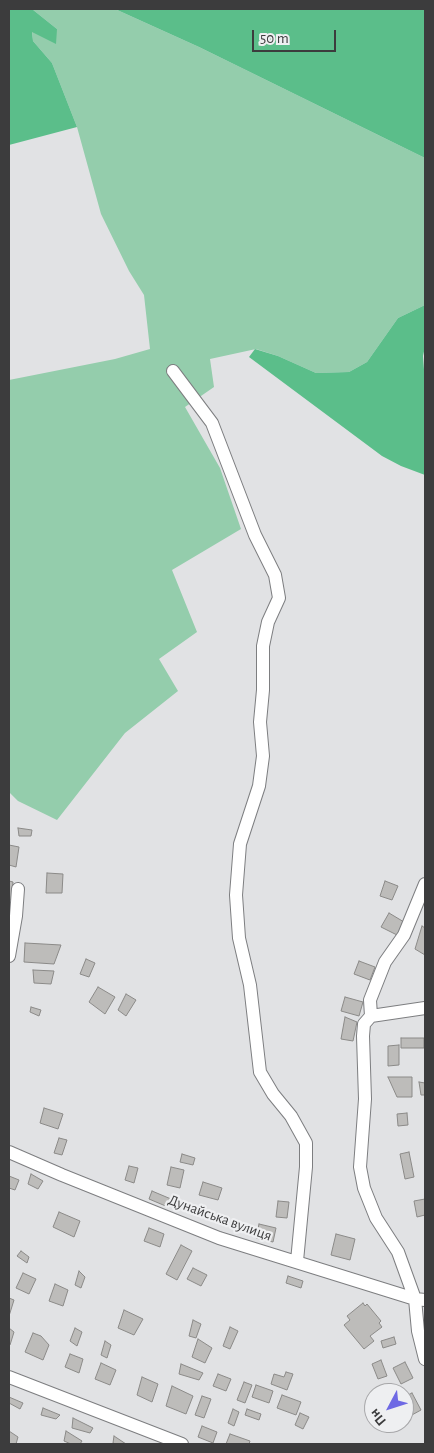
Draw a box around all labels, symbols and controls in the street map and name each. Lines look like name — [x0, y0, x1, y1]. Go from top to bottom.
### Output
scale bar — [254, 20, 338, 52]
text: 50 m — [260, 31, 289, 46]
street label: Дунайська вулиця — [166, 1191, 274, 1245]
north arrow — [364, 1383, 414, 1433]
text: Пн — [367, 1406, 389, 1428]

